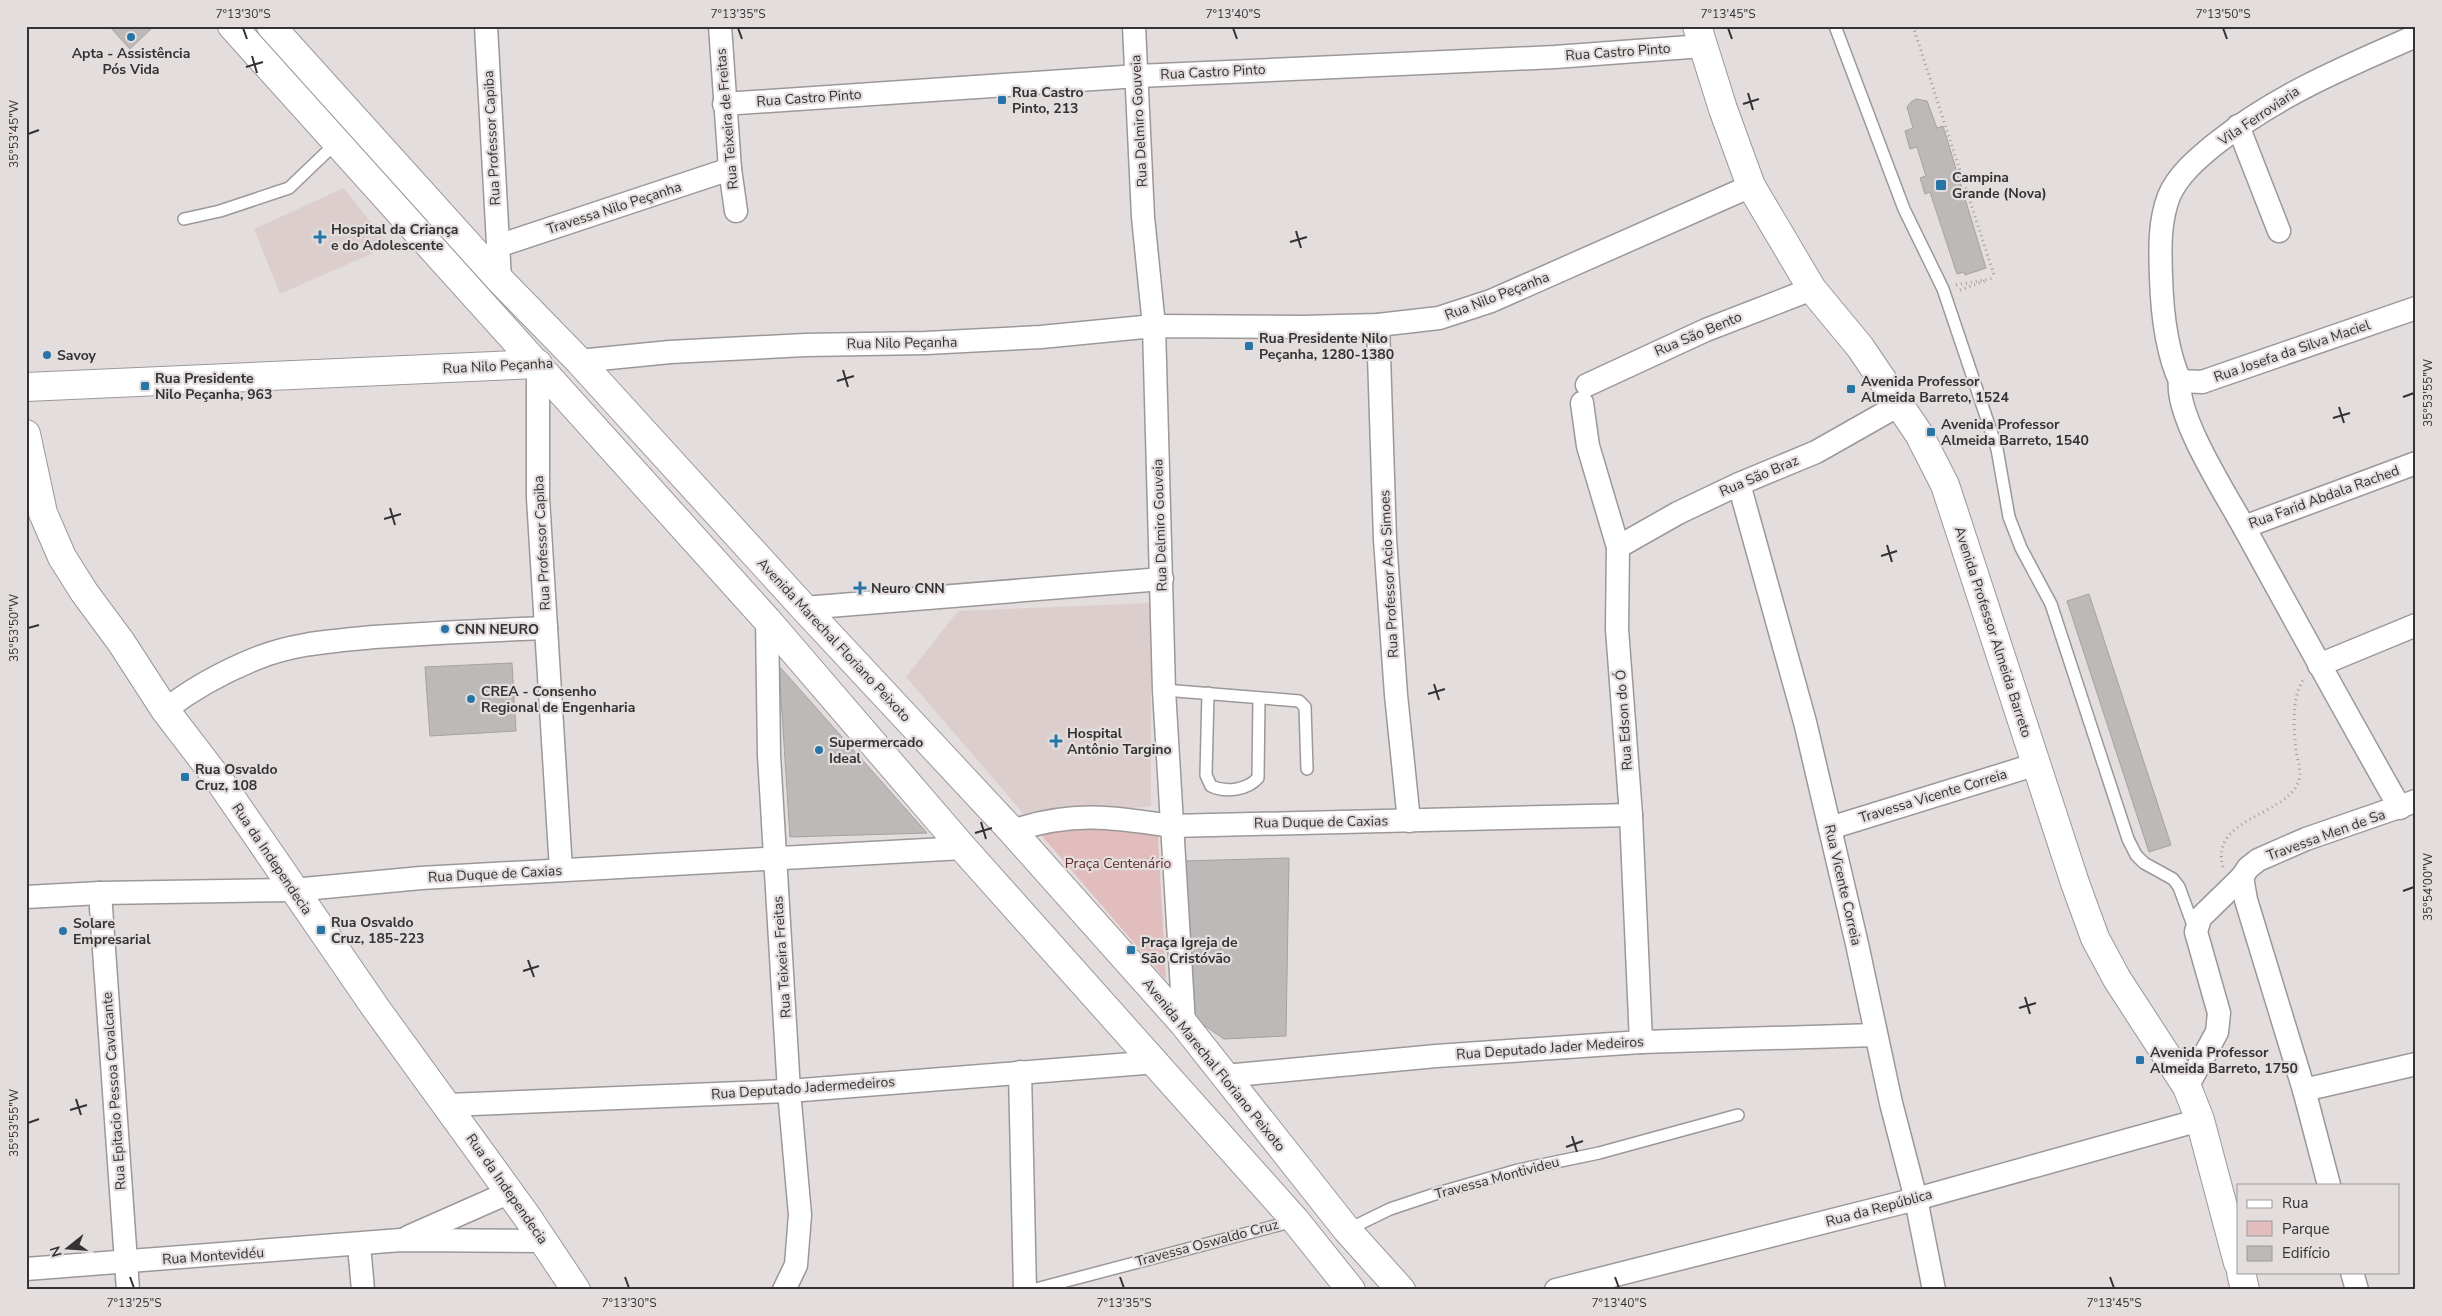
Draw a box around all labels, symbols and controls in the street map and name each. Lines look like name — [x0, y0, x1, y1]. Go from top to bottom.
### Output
text: 7°13'30"S — [215, 6, 271, 22]
text: 7°13'35"S — [710, 6, 766, 22]
text: 7°13'40"S — [1205, 6, 1261, 22]
text: 7°13'45"S — [1700, 6, 1756, 22]
text: 7°13'50"S — [2195, 6, 2251, 22]
marker: Apta - Assistência Pós Vida — [125, 31, 137, 43]
street label: Rua Castro Pinto — [1565, 39, 1671, 65]
place label: Apta - Assistência Pós Vida — [72, 44, 190, 79]
street label: Rua Teixeira de Freitas — [711, 47, 743, 190]
street label: Rua Delmiro Gouveia — [1126, 54, 1152, 188]
street label: Rua Castro Pinto — [1160, 60, 1266, 84]
street label: Rua Professor Capiba — [479, 70, 505, 206]
street label: Vila Ferroviaria — [2214, 82, 2303, 151]
place label: Rua Castro Pinto, 213 — [1012, 83, 1084, 118]
street label: Rua Castro Pinto — [756, 85, 862, 111]
marker: Rua Castro Pinto, 213 — [996, 94, 1008, 106]
text: 35°53'45"W — [6, 100, 22, 168]
place label: Campina Grande (Nova) — [1952, 168, 2047, 203]
street label: Travessa Nilo Peçanha — [544, 177, 684, 239]
marker: Campina Grande (Nova) — [1934, 178, 1948, 192]
place label: Hospital da Criança e do Adolescente — [331, 220, 458, 255]
marker: Hospital da Criança e do Adolescente — [313, 230, 327, 244]
street label: Rua Nilo Peçanha — [1442, 267, 1552, 325]
street label: Rua São Bento — [1651, 307, 1745, 361]
street label: Rua Josefa da Silva Maciel — [2211, 315, 2374, 387]
place label: Rua Presidente Nilo Peçanha, 1280-1380 — [1259, 329, 1394, 364]
street label: Rua Nilo Peçanha — [847, 333, 957, 353]
marker: Rua Presidente Nilo Peçanha, 1280-1380 — [1243, 340, 1255, 352]
place label: Savoy — [57, 346, 97, 365]
marker: Savoy — [41, 349, 53, 361]
street label: Rua Nilo Peçanha — [442, 354, 554, 378]
text: 35°53'55"W — [2420, 359, 2436, 427]
place label: Rua Presidente Nilo Peçanha, 963 — [155, 369, 272, 404]
place label: Avenida Professor Almeida Barreto, 1524 — [1861, 372, 2009, 407]
marker: Rua Presidente Nilo Peçanha, 963 — [139, 380, 151, 392]
marker: Avenida Professor Almeida Barreto, 1524 — [1845, 383, 1857, 395]
place label: Avenida Professor Almeida Barreto, 1540 — [1941, 415, 2089, 450]
marker: Avenida Professor Almeida Barreto, 1540 — [1925, 426, 1937, 438]
street label: Rua São Braz — [1717, 451, 1802, 501]
street label: Rua Delmiro Gouveia — [1148, 458, 1172, 592]
street label: Rua Farid Abdala Rached — [2246, 461, 2402, 533]
street label: Rua Professor Capiba — [529, 475, 555, 611]
street label: Rua Professor Acio Simoes — [1375, 489, 1403, 659]
street label: Avenida Professor Almeida Barreto — [1950, 524, 2036, 740]
street label: Avenida Marechal Floriano Peixoto — [753, 554, 915, 726]
place label: Neuro CNN — [871, 579, 945, 598]
marker: Neuro CNN — [853, 581, 867, 595]
text: 35°53'50"W — [6, 594, 22, 662]
place label: CNN NEURO — [455, 620, 539, 639]
marker: CNN NEURO — [439, 623, 451, 635]
street label: Rua Edson do Ó — [1611, 669, 1637, 771]
place label: CREA - Consenho Regional de Engenharia — [481, 682, 635, 717]
marker: CREA - Consenho Regional de Engenharia — [465, 693, 477, 705]
place label: Hospital Antônio Targino — [1067, 724, 1172, 759]
place label: Supermercado Ideal — [829, 733, 923, 768]
marker: Hospital Antônio Targino — [1049, 734, 1063, 748]
marker: Supermercado Ideal — [813, 744, 825, 756]
place label: Rua Osvaldo Cruz, 108 — [195, 760, 278, 795]
street label: Travessa Vicente Correia — [1857, 764, 2009, 828]
marker: Rua Osvaldo Cruz, 108 — [179, 771, 191, 783]
street label: Rua da Independecia — [228, 799, 316, 919]
street label: Travessa Men de Sa — [2264, 805, 2388, 865]
street label: Rua Duque de Caxias — [1254, 811, 1388, 833]
street label: Rua Vicente Correia — [1820, 823, 1866, 947]
text: 35°54'00"W — [2420, 853, 2436, 921]
park label: Praça Centenário — [1065, 854, 1171, 873]
street label: Rua Duque de Caxias — [428, 861, 563, 887]
street label: Rua Teixeira Freitas — [768, 895, 796, 1019]
place label: Rua Osvaldo Cruz, 185-223 — [331, 913, 424, 948]
place label: Solare Empresarial — [73, 914, 151, 949]
marker: Rua Osvaldo Cruz, 185-223 — [315, 924, 327, 936]
marker: Solare Empresarial — [57, 925, 69, 937]
place label: Praça Igreja de São Cristóvão — [1141, 933, 1238, 968]
marker: Praça Igreja de São Cristóvão — [1125, 944, 1137, 956]
street label: Avenida Marechal Floriano Peixoto — [1138, 975, 1290, 1156]
street label: Rua Epitacio Pessoa Cavalcante — [98, 991, 130, 1191]
street label: Rua Deputado Jader Medeiros — [1456, 1032, 1645, 1064]
place label: Avenida Professor Almeida Barreto, 1750 — [2150, 1043, 2298, 1078]
marker: Avenida Professor Almeida Barreto, 1750 — [2134, 1054, 2146, 1066]
street label: Rua Deputado Jadermedeiros — [710, 1072, 896, 1104]
text: 35°53'55"W — [6, 1089, 22, 1157]
street label: Rua da Independecia — [462, 1130, 552, 1248]
street label: Travessa Montivideu — [1432, 1152, 1562, 1204]
legend — [2237, 1184, 2400, 1274]
street label: Rua da República — [1824, 1185, 1934, 1231]
text: Rua — [2282, 1193, 2308, 1213]
street label: Travessa Oswaldo Cruz — [1133, 1215, 1281, 1271]
text: Parque — [2282, 1219, 2330, 1239]
north arrow — [42, 1224, 92, 1274]
street label: Rua Montevidéu — [161, 1243, 265, 1269]
text: Edifício — [2282, 1243, 2330, 1263]
text: N — [45, 1244, 67, 1259]
text: 7°13'25"S — [106, 1295, 162, 1311]
text: 7°13'30"S — [601, 1295, 657, 1311]
text: 7°13'35"S — [1096, 1295, 1152, 1311]
text: 7°13'40"S — [1591, 1295, 1647, 1311]
text: 7°13'45"S — [2086, 1295, 2142, 1311]

